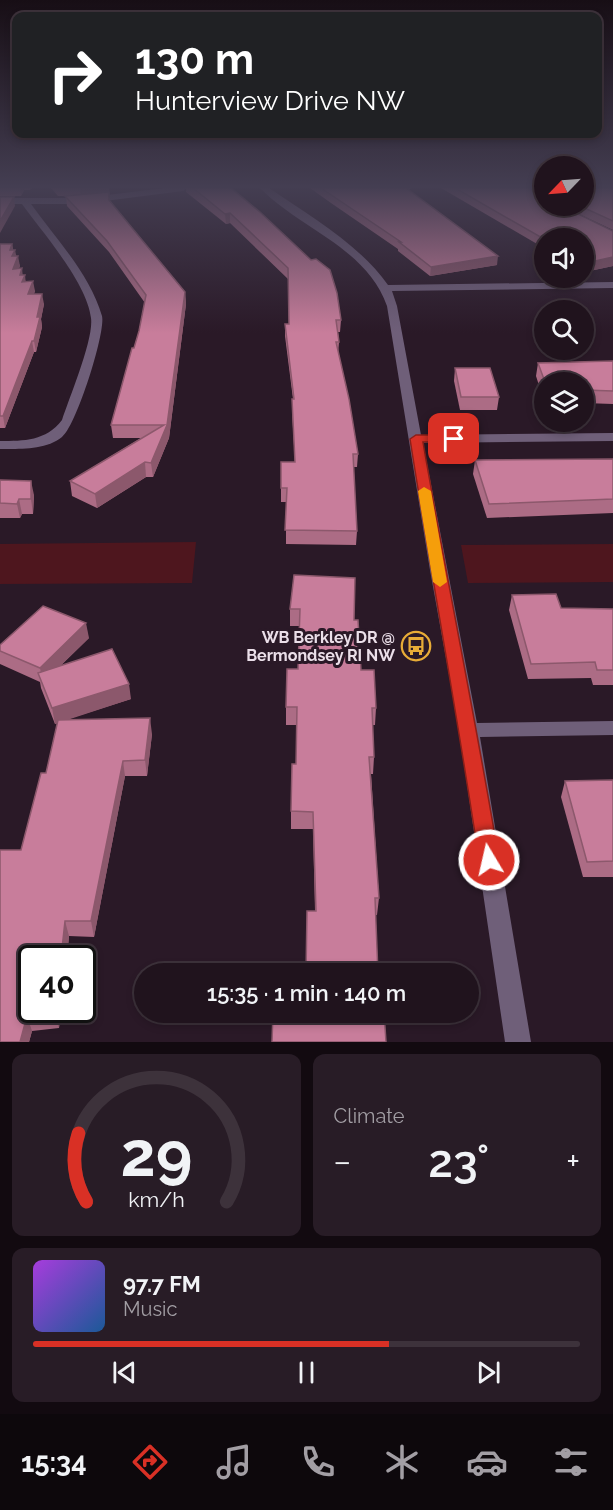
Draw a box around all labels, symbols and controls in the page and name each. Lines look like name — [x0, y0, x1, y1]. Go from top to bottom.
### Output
text: 130 m — [135, 35, 254, 84]
icon: right — [36, 36, 114, 114]
text: Hunterview Drive NW — [135, 85, 405, 116]
north arrow — [534, 156, 594, 216]
map controls — [534, 156, 594, 432]
button: sound — [534, 228, 594, 288]
button: search — [534, 300, 594, 360]
button: layers — [534, 372, 594, 432]
pin — [428, 413, 479, 464]
icon: arrive — [437, 422, 470, 455]
place label: WB Berkley DR @ Bermondsey RI NW — [246, 628, 395, 665]
bus stop icon: WB Berkley DR @ Bermondsey RI NW — [400, 630, 432, 662]
position arrow — [457, 828, 521, 892]
speed limit sign: 40 — [18, 945, 96, 1023]
text: 15:35 · 1 min · 140 m — [207, 980, 406, 1006]
text: Climate — [334, 1104, 405, 1128]
text: 29 — [120, 1117, 192, 1191]
text: 23° — [428, 1135, 489, 1188]
text: − — [334, 1142, 351, 1181]
text: + — [566, 1142, 580, 1181]
text: km/h — [128, 1187, 185, 1212]
text: 97.7 FM — [123, 1271, 201, 1297]
text: Music — [123, 1297, 177, 1321]
icon: previous — [108, 1356, 141, 1389]
icon: pause — [290, 1356, 323, 1389]
icon: next — [472, 1356, 505, 1389]
icon: directions — [129, 1441, 171, 1483]
icon: music — [213, 1441, 255, 1483]
icon: phone — [297, 1441, 339, 1483]
icon: climate — [381, 1441, 423, 1483]
icon: car — [466, 1441, 508, 1483]
icon: filters — [550, 1441, 592, 1483]
text: 15:34 — [21, 1447, 87, 1478]

